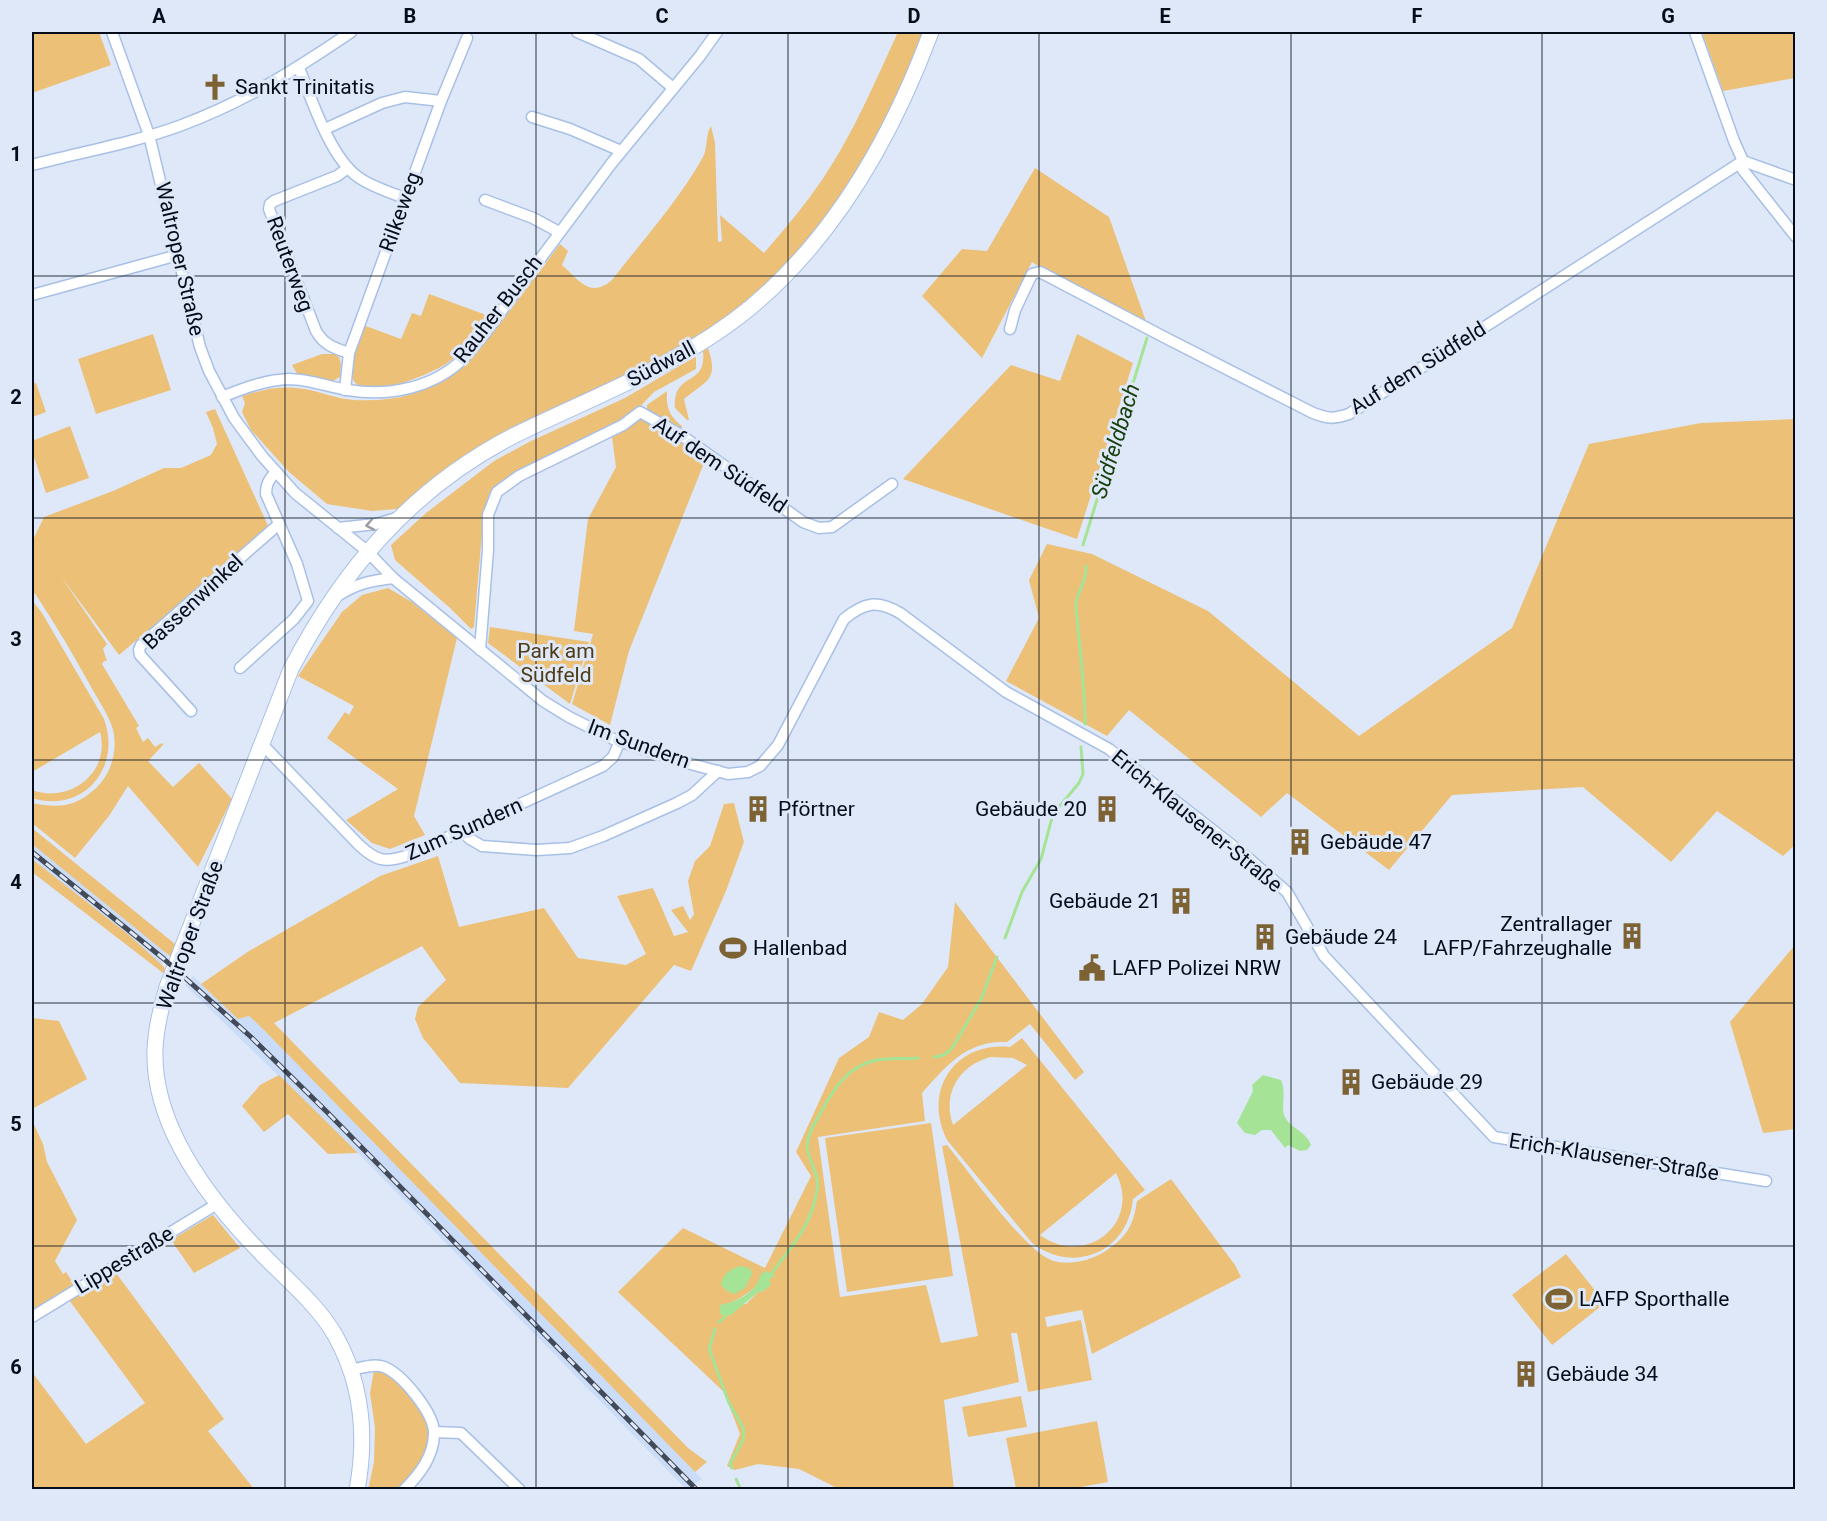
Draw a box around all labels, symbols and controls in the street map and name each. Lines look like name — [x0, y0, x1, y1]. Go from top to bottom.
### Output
text: A — [152, 4, 166, 28]
text: B — [404, 4, 416, 28]
text: C — [655, 4, 669, 28]
text: D — [908, 4, 921, 28]
text: E — [1159, 4, 1171, 28]
text: F — [1412, 4, 1423, 28]
text: G — [1661, 4, 1675, 28]
church icon: Sankt Trinitatis — [200, 72, 230, 102]
place label: Sankt Trinitatis — [235, 75, 375, 99]
text: 1 — [10, 142, 22, 166]
street label: Rilkeweg — [374, 169, 426, 255]
street label: Waltroper Straße — [151, 180, 209, 338]
street label: Reuterweg — [262, 213, 318, 315]
street label: Rauher Busch — [449, 251, 547, 367]
street label: Auf dem Südfeld — [1346, 317, 1490, 419]
street label: Südwall — [623, 336, 699, 392]
water label: Südfeldbach — [1086, 381, 1145, 502]
text: 2 — [10, 385, 22, 409]
street label: Auf dem Südfeld — [649, 412, 791, 518]
one-way arrow — [365, 518, 375, 530]
street label: Bassenwinkel — [138, 550, 248, 654]
text: 3 — [10, 627, 22, 651]
park label: Park am Südfeld — [517, 639, 595, 687]
street label: Im Sundern — [585, 714, 693, 774]
street label: Erich-Klausener-Straße — [1107, 745, 1287, 897]
street label: Zum Sundern — [402, 793, 526, 865]
building icon: Pförtner — [743, 794, 773, 824]
building icon: Gebäude 20 — [1092, 794, 1122, 824]
place label: Pförtner — [778, 797, 855, 821]
place label: Gebäude 20 — [975, 797, 1087, 821]
building icon: Gebäude 47 — [1285, 827, 1315, 857]
place label: Gebäude 47 — [1320, 830, 1432, 854]
street label: Waltroper Straße — [152, 857, 228, 1013]
text: 4 — [10, 870, 22, 894]
building icon: Gebäude 21 — [1166, 886, 1196, 916]
place label: Gebäude 21 — [1049, 889, 1161, 913]
place label: Zentrallager LAFP/Fahrzeughalle — [1423, 912, 1612, 960]
building icon: Zentrallager LAFP/Fahrzeughalle — [1617, 921, 1647, 951]
building icon: Gebäude 24 — [1250, 922, 1280, 952]
place label: Gebäude 24 — [1285, 925, 1397, 949]
sports icon: Hallenbad — [718, 933, 748, 963]
place label: Hallenbad — [753, 936, 847, 960]
public building icon: LAFP Polizei NRW — [1077, 953, 1107, 983]
place label: LAFP Polizei NRW — [1112, 956, 1281, 980]
building icon: Gebäude 29 — [1336, 1067, 1366, 1097]
place label: Gebäude 29 — [1371, 1070, 1483, 1094]
text: 5 — [10, 1112, 22, 1136]
street label: Erich-Klausener-Straße — [1507, 1129, 1721, 1185]
street label: Lippestraße — [70, 1221, 178, 1299]
sports icon: LAFP Sporthalle — [1544, 1284, 1574, 1314]
place label: LAFP Sporthalle — [1579, 1287, 1729, 1311]
text: 6 — [10, 1355, 22, 1379]
building icon: Gebäude 34 — [1511, 1359, 1541, 1389]
place label: Gebäude 34 — [1546, 1362, 1658, 1386]

